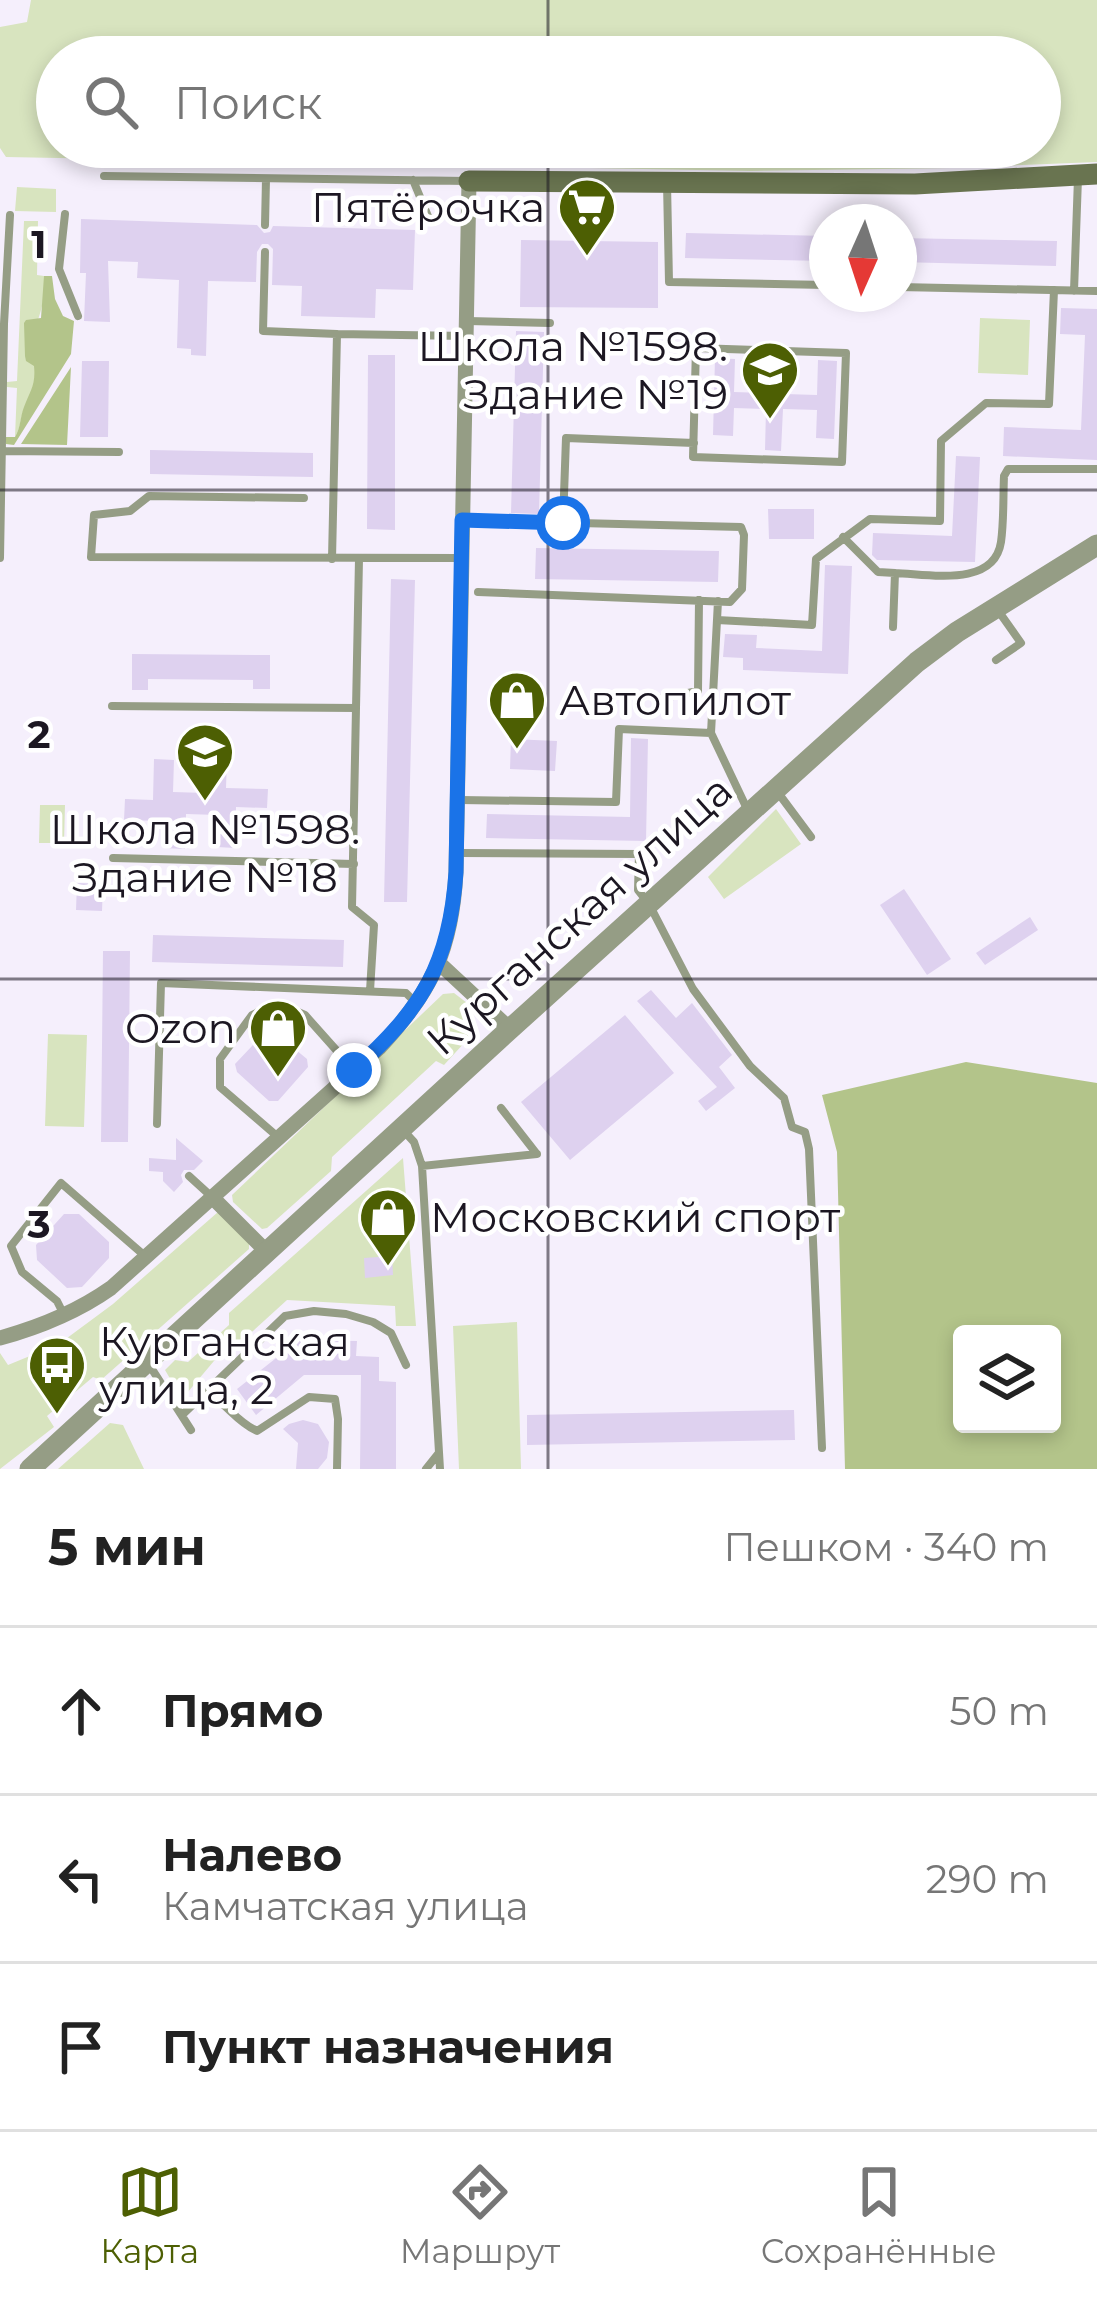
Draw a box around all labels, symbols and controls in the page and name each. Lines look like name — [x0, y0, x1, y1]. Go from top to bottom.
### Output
search box — [36, 36, 1061, 168]
icon: search — [78, 69, 144, 135]
text: Поиск — [174, 75, 322, 130]
supermarket icon: Пятёрочка — [556, 176, 618, 258]
place label: Пятёрочка — [311, 181, 545, 233]
north arrow — [809, 204, 917, 312]
text: 1 — [31, 220, 47, 268]
place label: Школа №1598. Здание №19 — [418, 320, 728, 420]
school or university icon: Школа №1598. Здание №19 — [739, 339, 801, 421]
route start — [536, 496, 590, 550]
shop icon: Автопилот — [486, 669, 548, 751]
place label: Автопилот — [559, 674, 791, 726]
text: 2 — [27, 710, 51, 758]
school or university icon: Школа №1598. Здание №18 — [174, 721, 236, 803]
street label: Курганская улица — [416, 764, 742, 1066]
place label: Школа №1598. Здание №18 — [50, 803, 360, 903]
shop icon: Ozon — [247, 997, 309, 1079]
place label: Ozon — [125, 1002, 236, 1054]
route end — [327, 1043, 381, 1097]
shop icon: Московский спорт — [357, 1186, 419, 1268]
place label: Московский спорт — [430, 1191, 840, 1243]
text: 3 — [26, 1200, 51, 1248]
place label: Курганская улица, 2 — [98, 1315, 350, 1415]
map controls — [953, 1325, 1061, 1433]
button: layers — [953, 1325, 1061, 1433]
bus stop icon: Курганская улица, 2 — [26, 1334, 88, 1416]
text: 5 мин — [48, 1516, 206, 1578]
text: Пешком · 340 m — [723, 1523, 1049, 1571]
icon: ahead — [48, 1678, 114, 1744]
text: Прямо — [162, 1683, 323, 1738]
text: 50 m — [950, 1687, 1049, 1735]
text: Налево — [162, 1827, 342, 1882]
icon: left — [48, 1846, 114, 1912]
text: 290 m — [926, 1855, 1049, 1903]
text: Камчатская улица — [162, 1882, 528, 1930]
icon: arrive — [48, 2014, 114, 2080]
text: Пункт назначения — [162, 2019, 614, 2074]
tab: Карта — [100, 2159, 199, 2271]
tab: Маршрут — [400, 2159, 560, 2271]
tab: Сохранённые — [761, 2159, 997, 2271]

